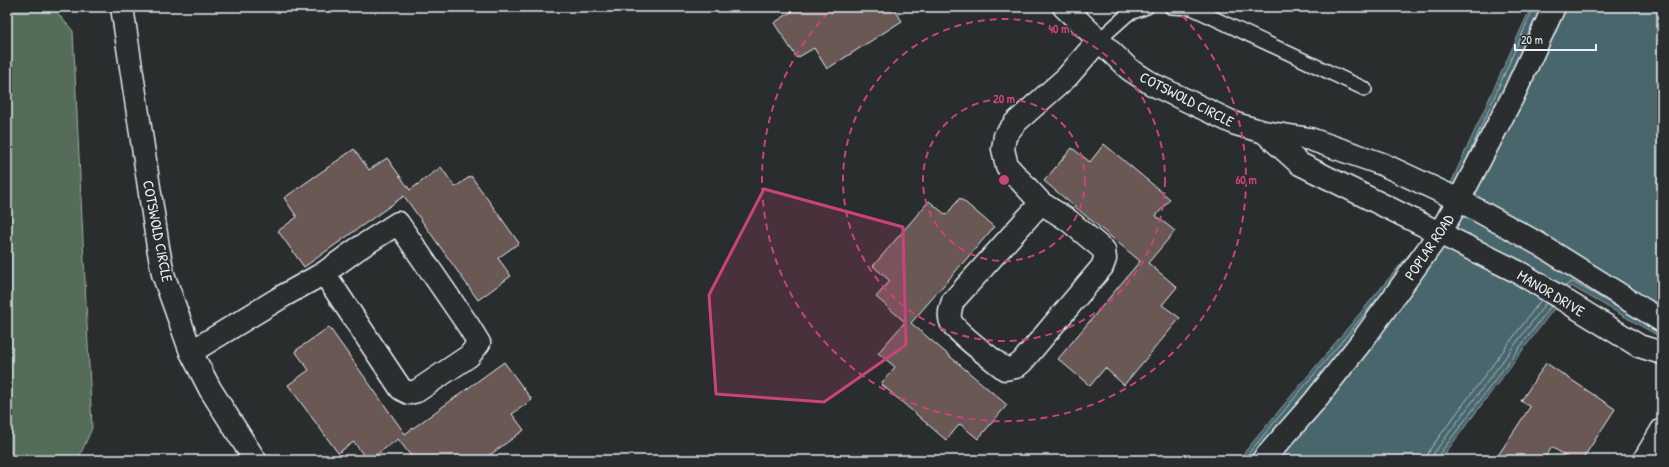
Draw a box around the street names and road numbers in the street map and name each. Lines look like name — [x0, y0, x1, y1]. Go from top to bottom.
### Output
street label: COTSWOLD CIRCLE — [1136, 66, 1238, 132]
street label: COTSWOLD CIRCLE — [138, 178, 178, 284]
street label: POPLAR ROAD — [1399, 209, 1459, 284]
street label: MANOR DRIVE — [1513, 265, 1589, 322]

